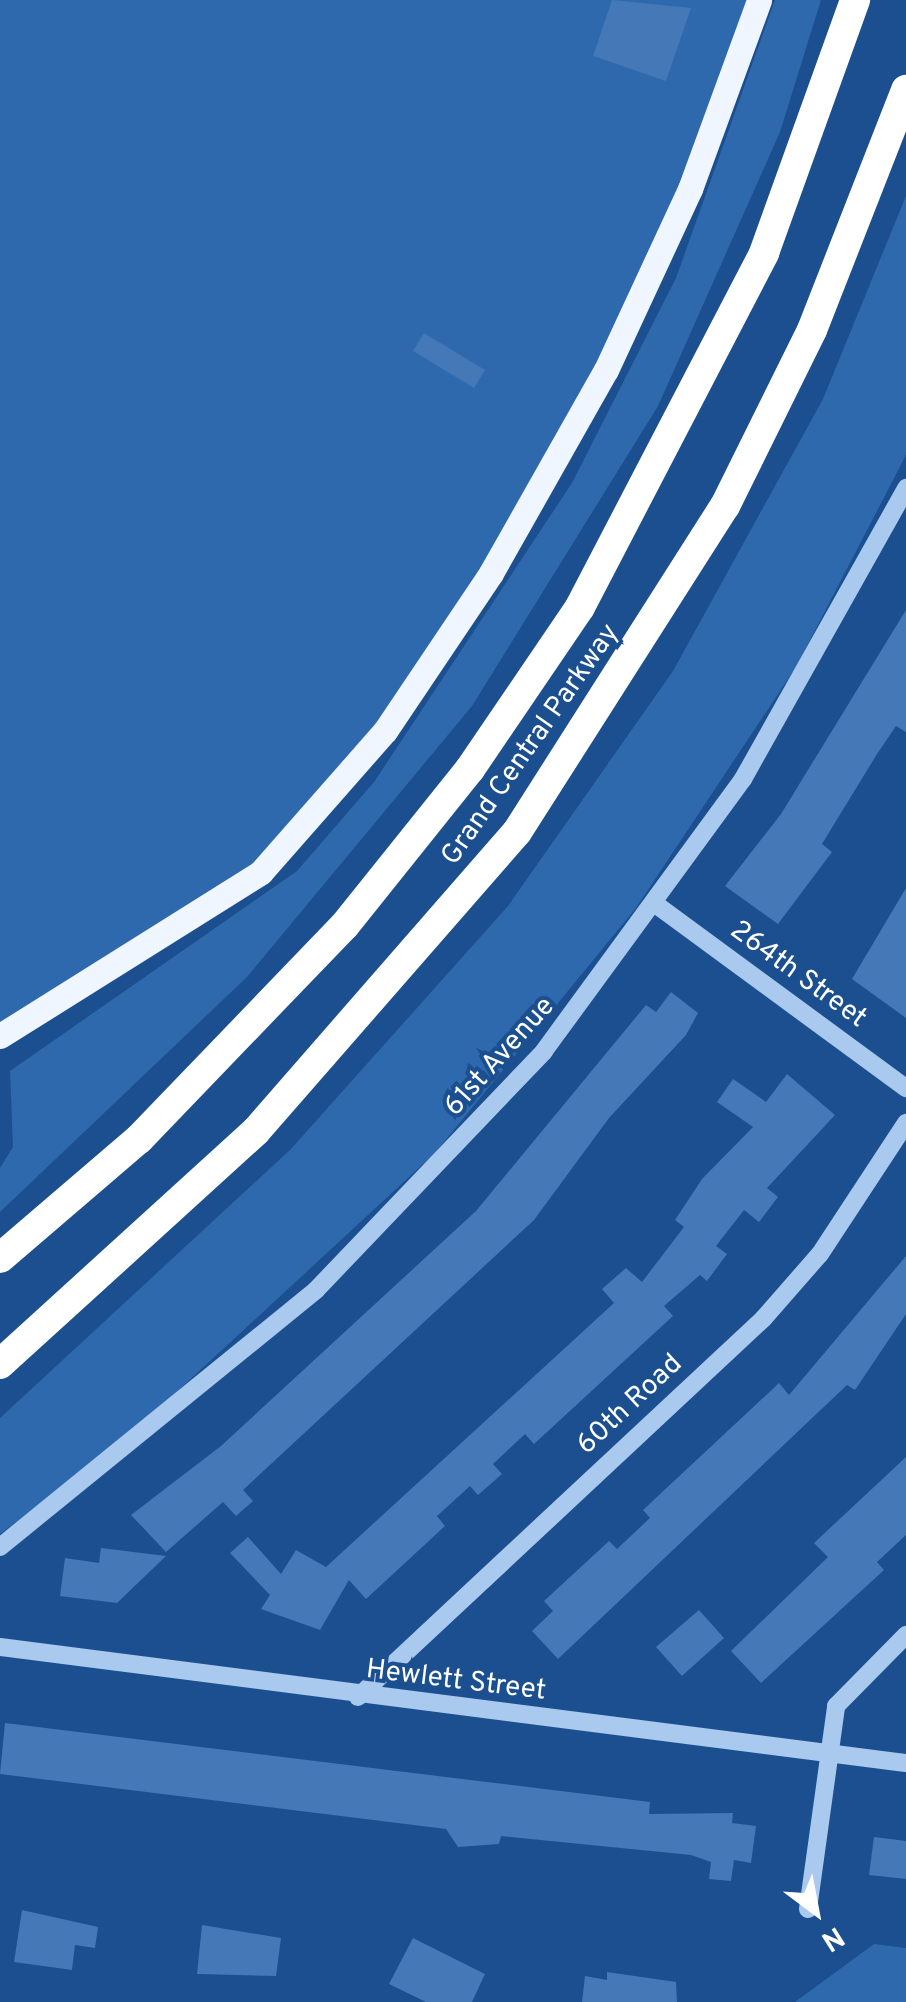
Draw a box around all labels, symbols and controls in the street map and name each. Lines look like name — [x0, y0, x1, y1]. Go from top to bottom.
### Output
street label: Grand Central Parkway — [435, 618, 627, 872]
street label: 264th Street — [723, 914, 873, 1036]
street label: 61st Avenue — [437, 990, 563, 1124]
street label: 60th Road — [570, 1348, 690, 1462]
street label: Hewlett Street — [364, 1653, 548, 1709]
north arrow — [766, 1862, 866, 1962]
text: N — [814, 1917, 850, 1958]

